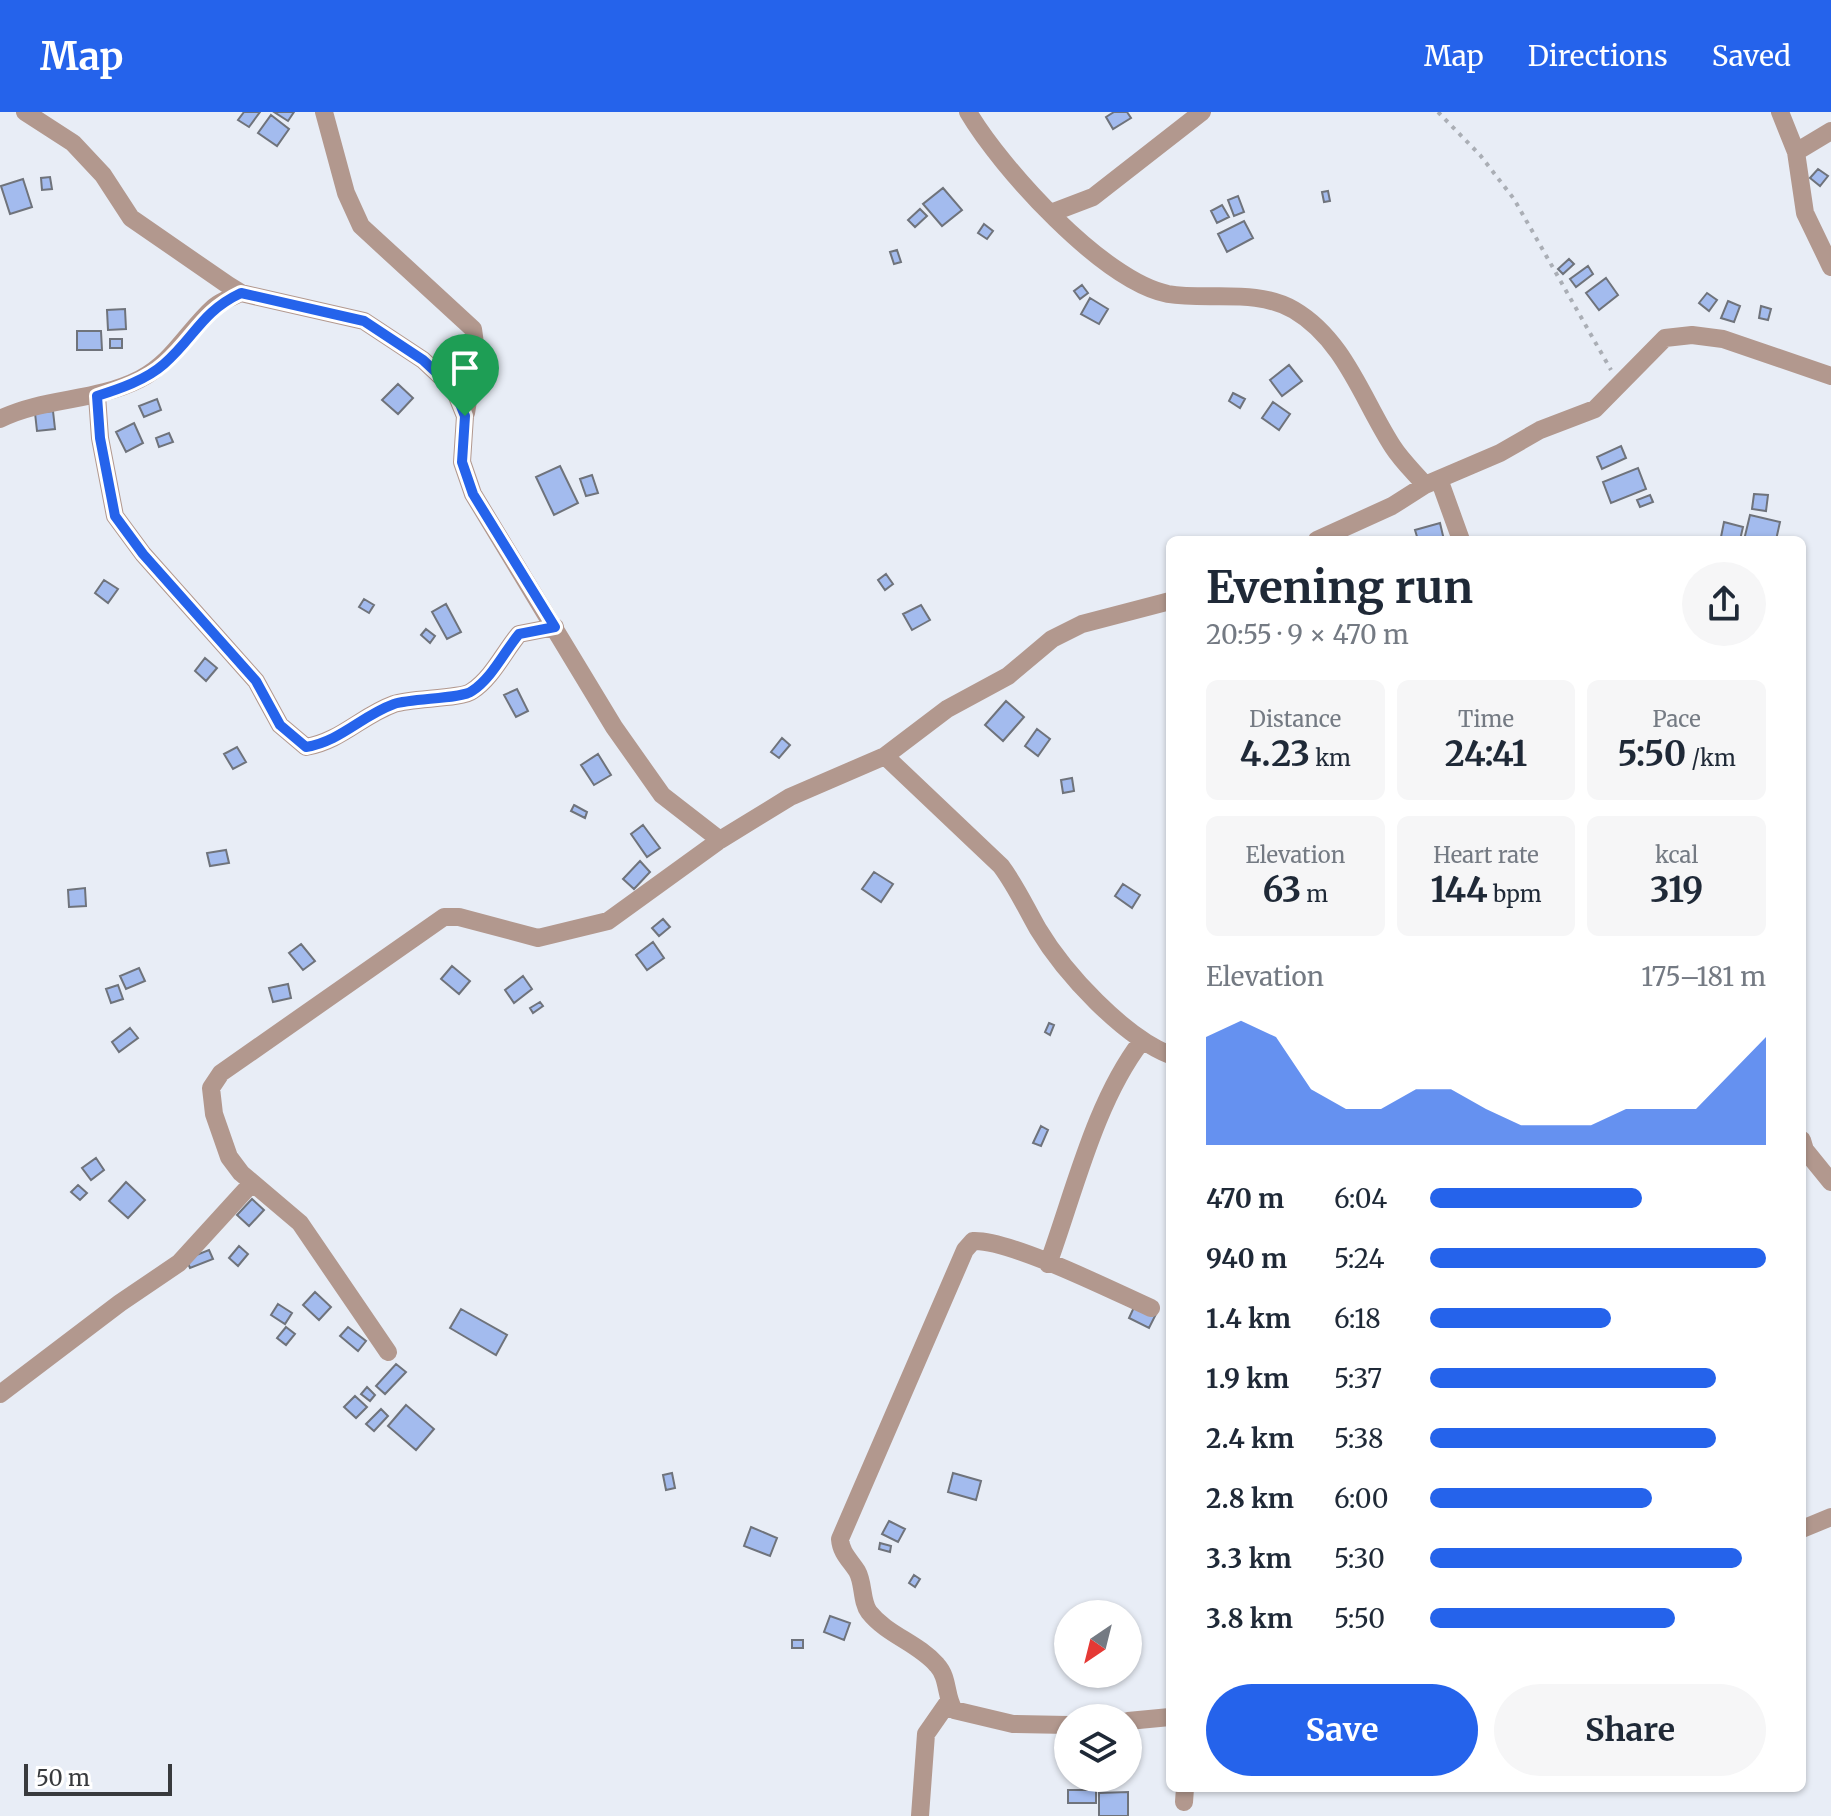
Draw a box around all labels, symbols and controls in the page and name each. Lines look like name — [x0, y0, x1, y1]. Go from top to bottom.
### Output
text: Map — [40, 33, 124, 80]
text: Map — [1424, 38, 1484, 74]
text: Directions — [1528, 38, 1668, 74]
text: Saved — [1712, 38, 1791, 74]
pin — [431, 334, 499, 416]
icon: arrive — [443, 346, 487, 390]
text: Evening run — [1206, 560, 1473, 615]
button: share — [1682, 562, 1766, 646]
text: 20:55 · 9 × 470 m — [1206, 618, 1409, 651]
text: Distance — [1249, 705, 1341, 733]
text: Time — [1458, 705, 1514, 733]
text: Pace — [1653, 705, 1701, 733]
text: 4.23 — [1240, 733, 1310, 775]
text: 24:41 — [1445, 733, 1527, 775]
text: 5:50 — [1617, 733, 1686, 775]
text: km — [1310, 744, 1351, 772]
text: /km — [1686, 744, 1736, 772]
text: Elevation — [1245, 841, 1345, 869]
text: Heart rate — [1433, 841, 1539, 869]
text: kcal — [1655, 841, 1698, 869]
text: 63 — [1262, 869, 1301, 911]
text: 144 — [1431, 869, 1488, 911]
text: 319 — [1650, 869, 1703, 911]
text: m — [1301, 880, 1328, 908]
text: bpm — [1488, 880, 1541, 908]
text: Elevation — [1206, 960, 1324, 993]
text: 175–181 m — [1641, 960, 1766, 993]
text: 470 m — [1206, 1182, 1284, 1215]
text: 6:04 — [1334, 1182, 1387, 1215]
text: 940 m — [1206, 1242, 1287, 1275]
text: 5:24 — [1334, 1242, 1385, 1275]
text: 1.4 km — [1206, 1302, 1291, 1335]
text: 6:18 — [1334, 1302, 1381, 1335]
text: 1.9 km — [1206, 1362, 1289, 1395]
text: 5:37 — [1334, 1362, 1382, 1395]
text: 2.4 km — [1206, 1422, 1294, 1455]
text: 5:38 — [1334, 1422, 1384, 1455]
text: 2.8 km — [1206, 1482, 1294, 1515]
text: 6:00 — [1334, 1482, 1389, 1515]
text: 3.3 km — [1206, 1542, 1292, 1575]
text: 5:30 — [1334, 1542, 1385, 1575]
north arrow — [1054, 1600, 1142, 1688]
map controls — [1054, 1600, 1142, 1792]
text: 3.8 km — [1206, 1602, 1293, 1635]
text: 5:50 — [1334, 1602, 1385, 1635]
button: Save — [1206, 1684, 1478, 1776]
button: Share — [1494, 1684, 1766, 1776]
button: layers — [1054, 1704, 1142, 1792]
scale bar — [24, 1760, 172, 1796]
text: 50 m — [36, 1764, 90, 1792]

